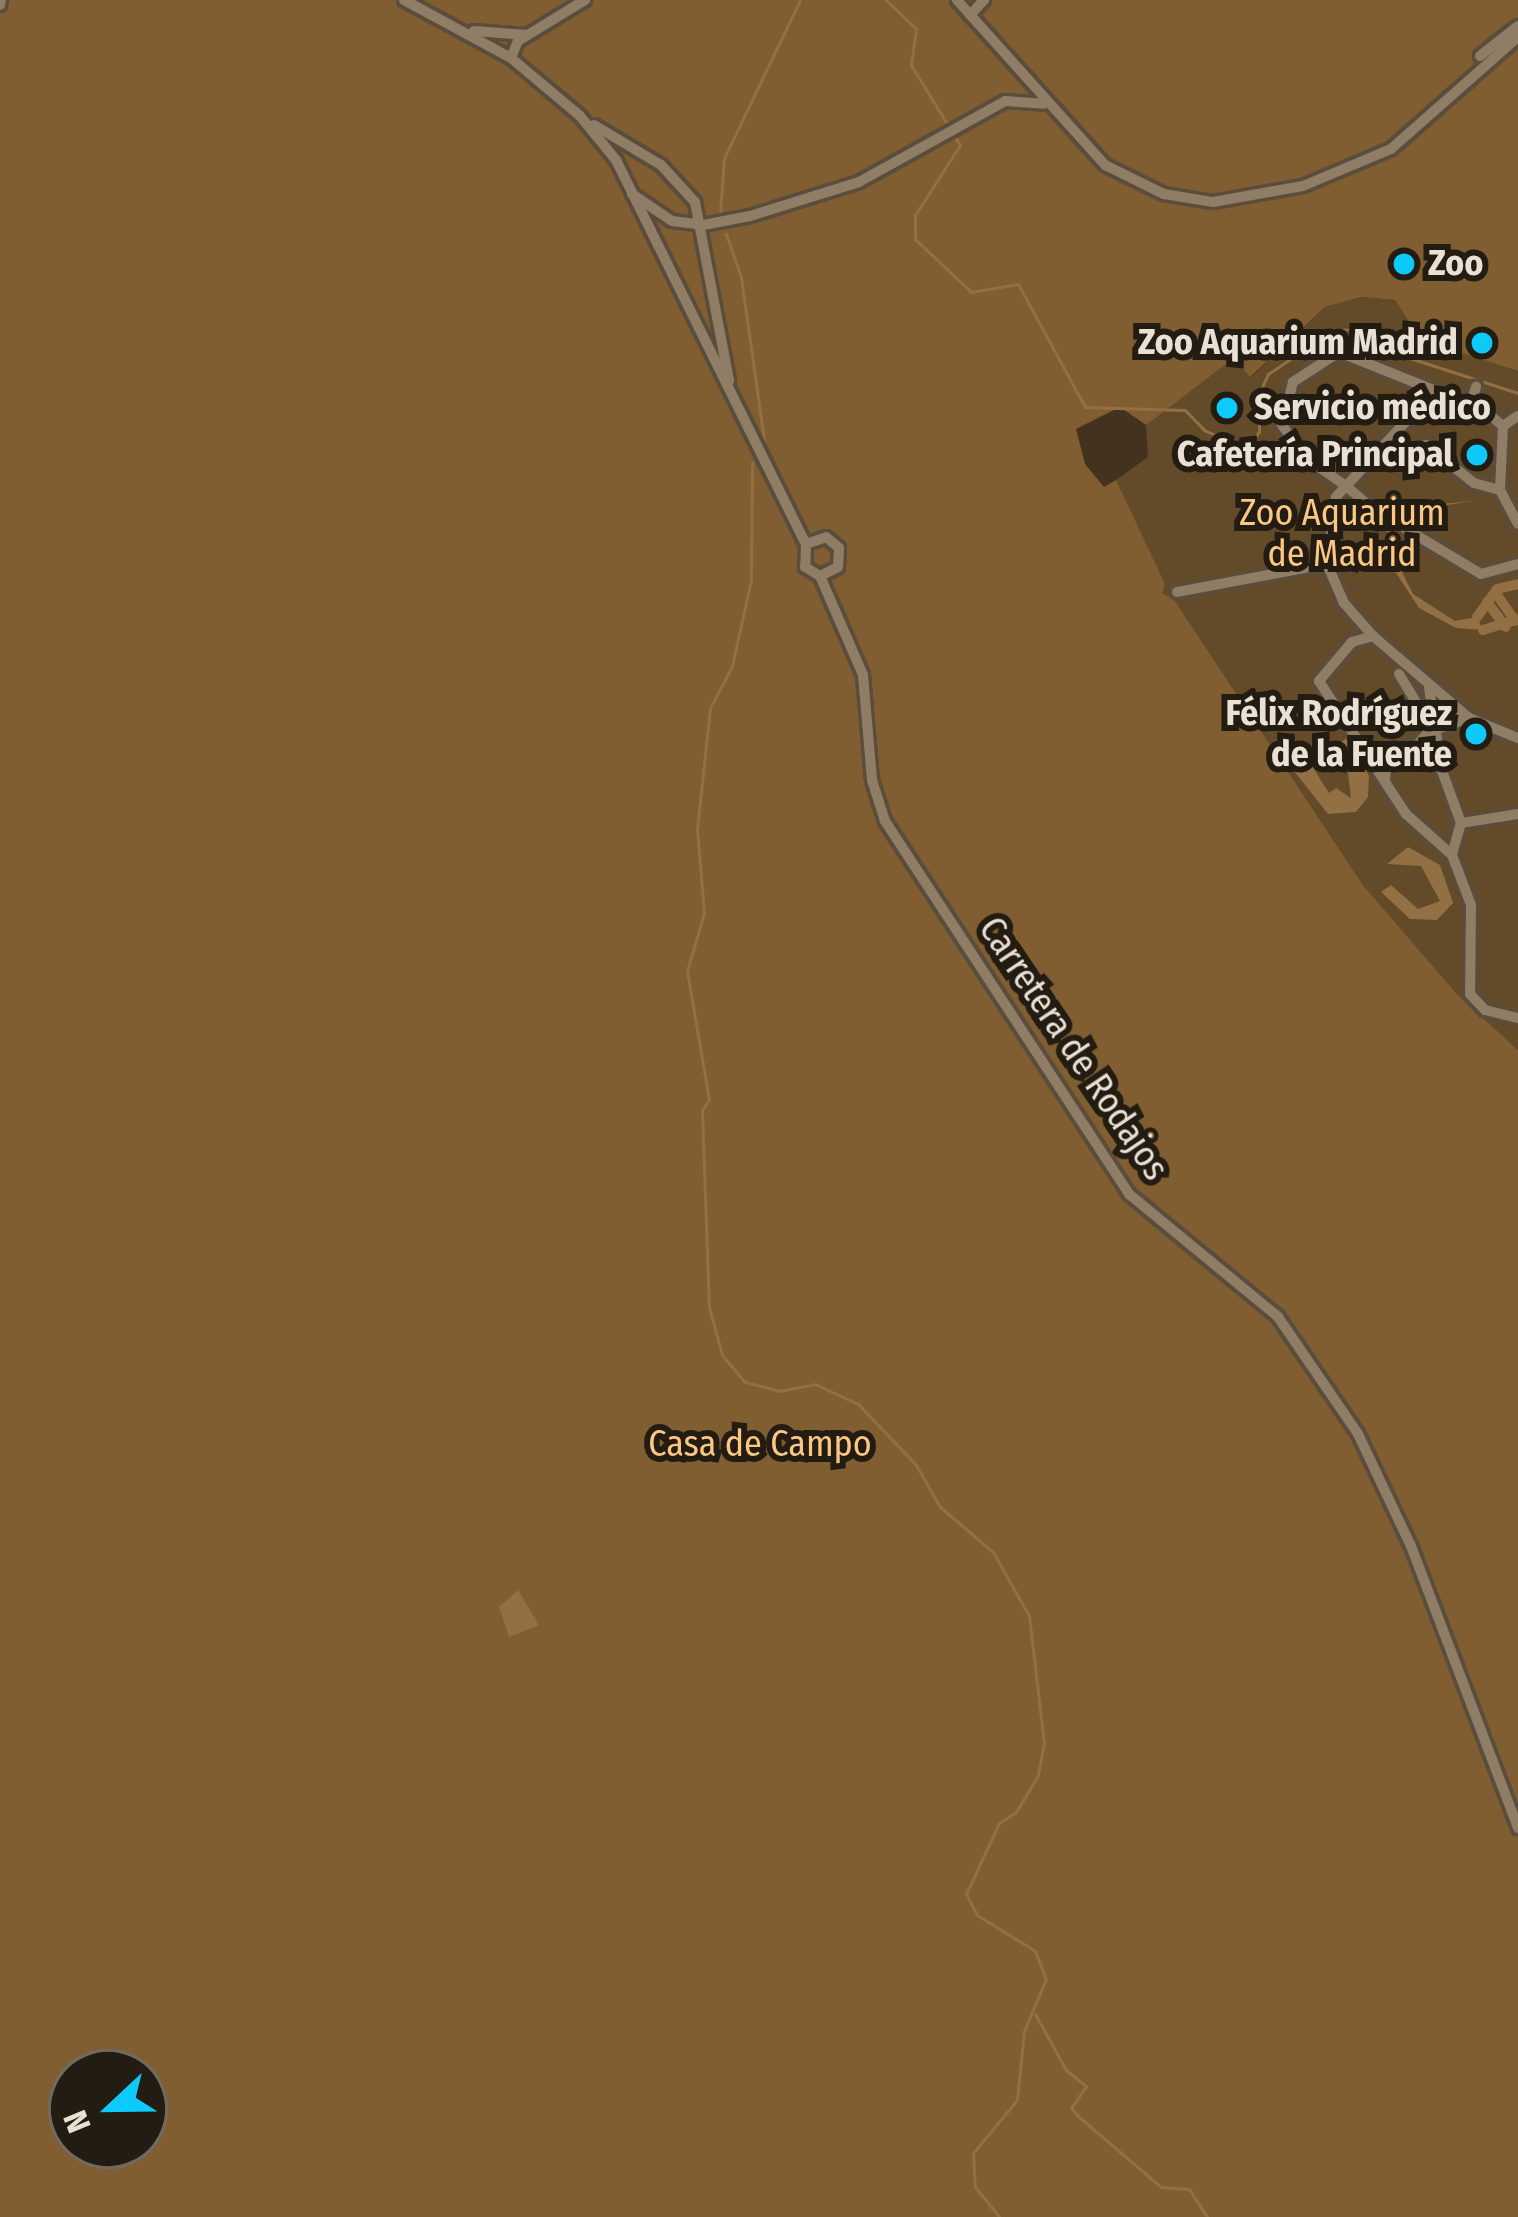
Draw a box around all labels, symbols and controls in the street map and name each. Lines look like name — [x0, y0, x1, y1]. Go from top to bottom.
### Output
place label: Zoo — [1428, 242, 1483, 286]
marker: Zoo — [1391, 251, 1417, 277]
place label: Zoo Aquarium Madrid — [1138, 321, 1458, 365]
marker: Zoo Aquarium Madrid — [1469, 330, 1495, 356]
place label: Servicio médico — [1254, 386, 1491, 430]
marker: Servicio médico — [1211, 392, 1243, 424]
place label: Cafetería Principal — [1177, 433, 1453, 477]
marker: Cafetería Principal — [1464, 442, 1490, 468]
park label: Zoo Aquarium de Madrid — [1239, 491, 1445, 576]
place label: Félix Rodríguez de la Fuente — [1225, 691, 1452, 776]
marker: Félix Rodríguez de la Fuente — [1463, 721, 1489, 747]
street label: Carretera de Rodajos — [969, 909, 1177, 1189]
park label: Casa de Campo — [648, 1423, 872, 1467]
north arrow — [48, 2049, 168, 2169]
text: N — [55, 2105, 100, 2138]

